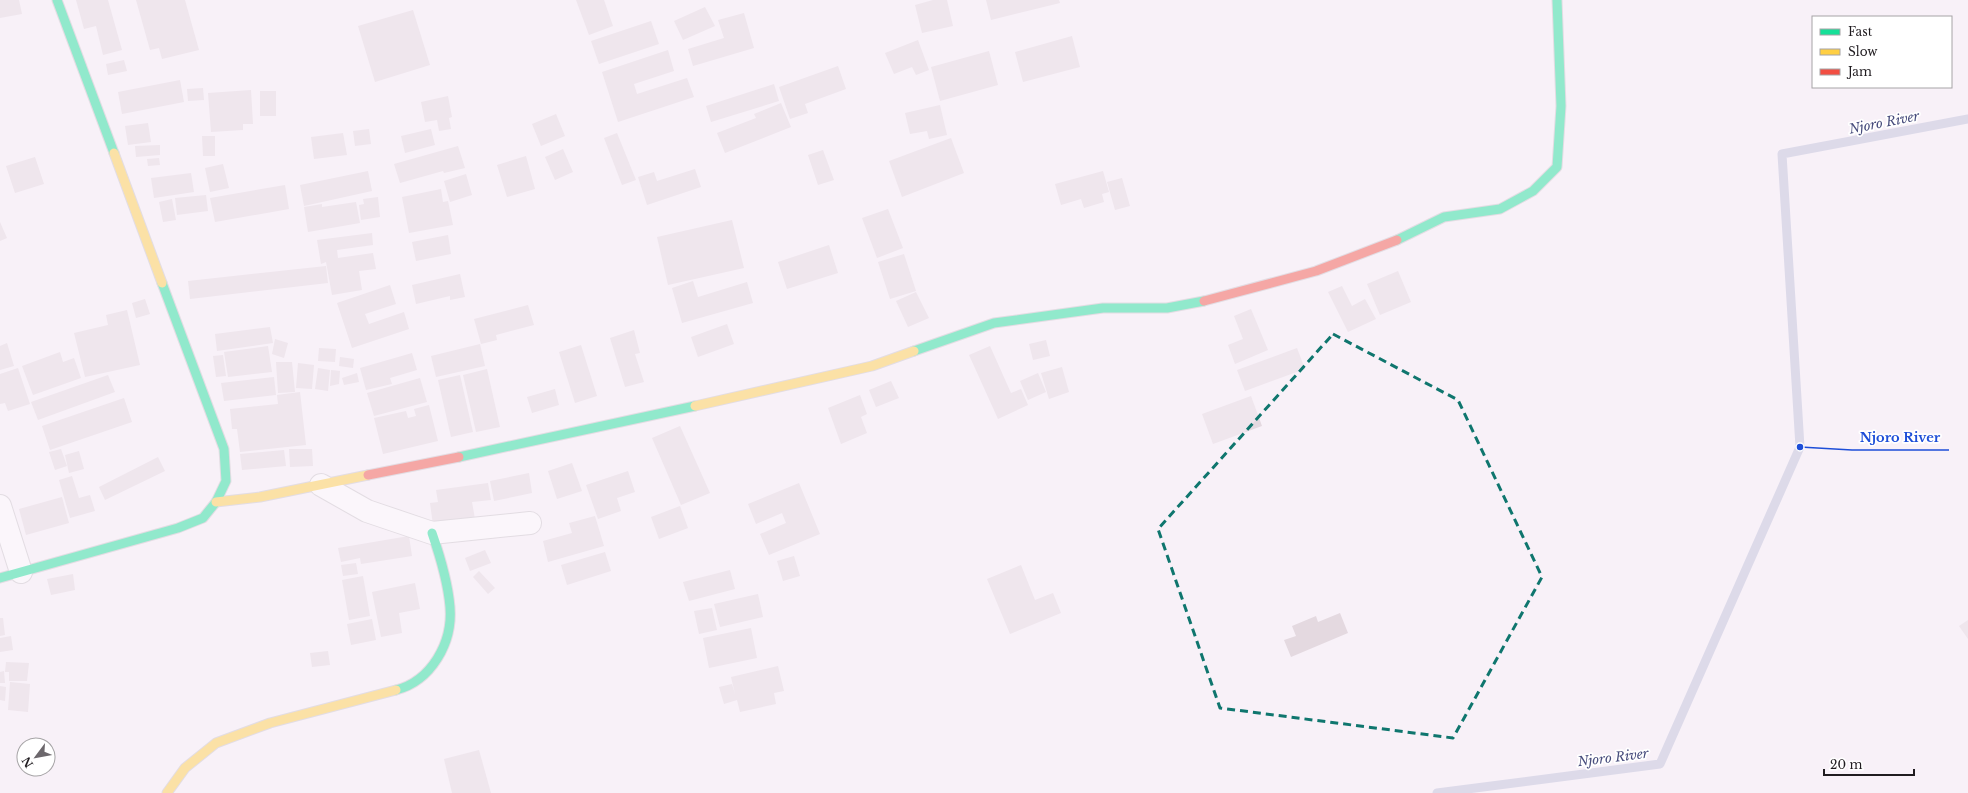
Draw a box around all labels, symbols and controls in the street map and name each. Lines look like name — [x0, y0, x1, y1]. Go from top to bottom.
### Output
legend — [1812, 16, 1952, 88]
text: Fast — [1848, 24, 1873, 39]
text: Slow — [1848, 44, 1878, 59]
text: Jam — [1846, 64, 1872, 79]
water label: Njoro River — [1846, 107, 1922, 138]
callout: Njoro River — [1852, 425, 1949, 450]
text: Njoro River — [1860, 429, 1941, 446]
north arrow — [16, 737, 56, 777]
water label: Njoro River — [1576, 745, 1651, 770]
scale bar — [1824, 751, 1914, 777]
text: N — [18, 754, 36, 770]
text: 20 m — [1830, 757, 1862, 772]

